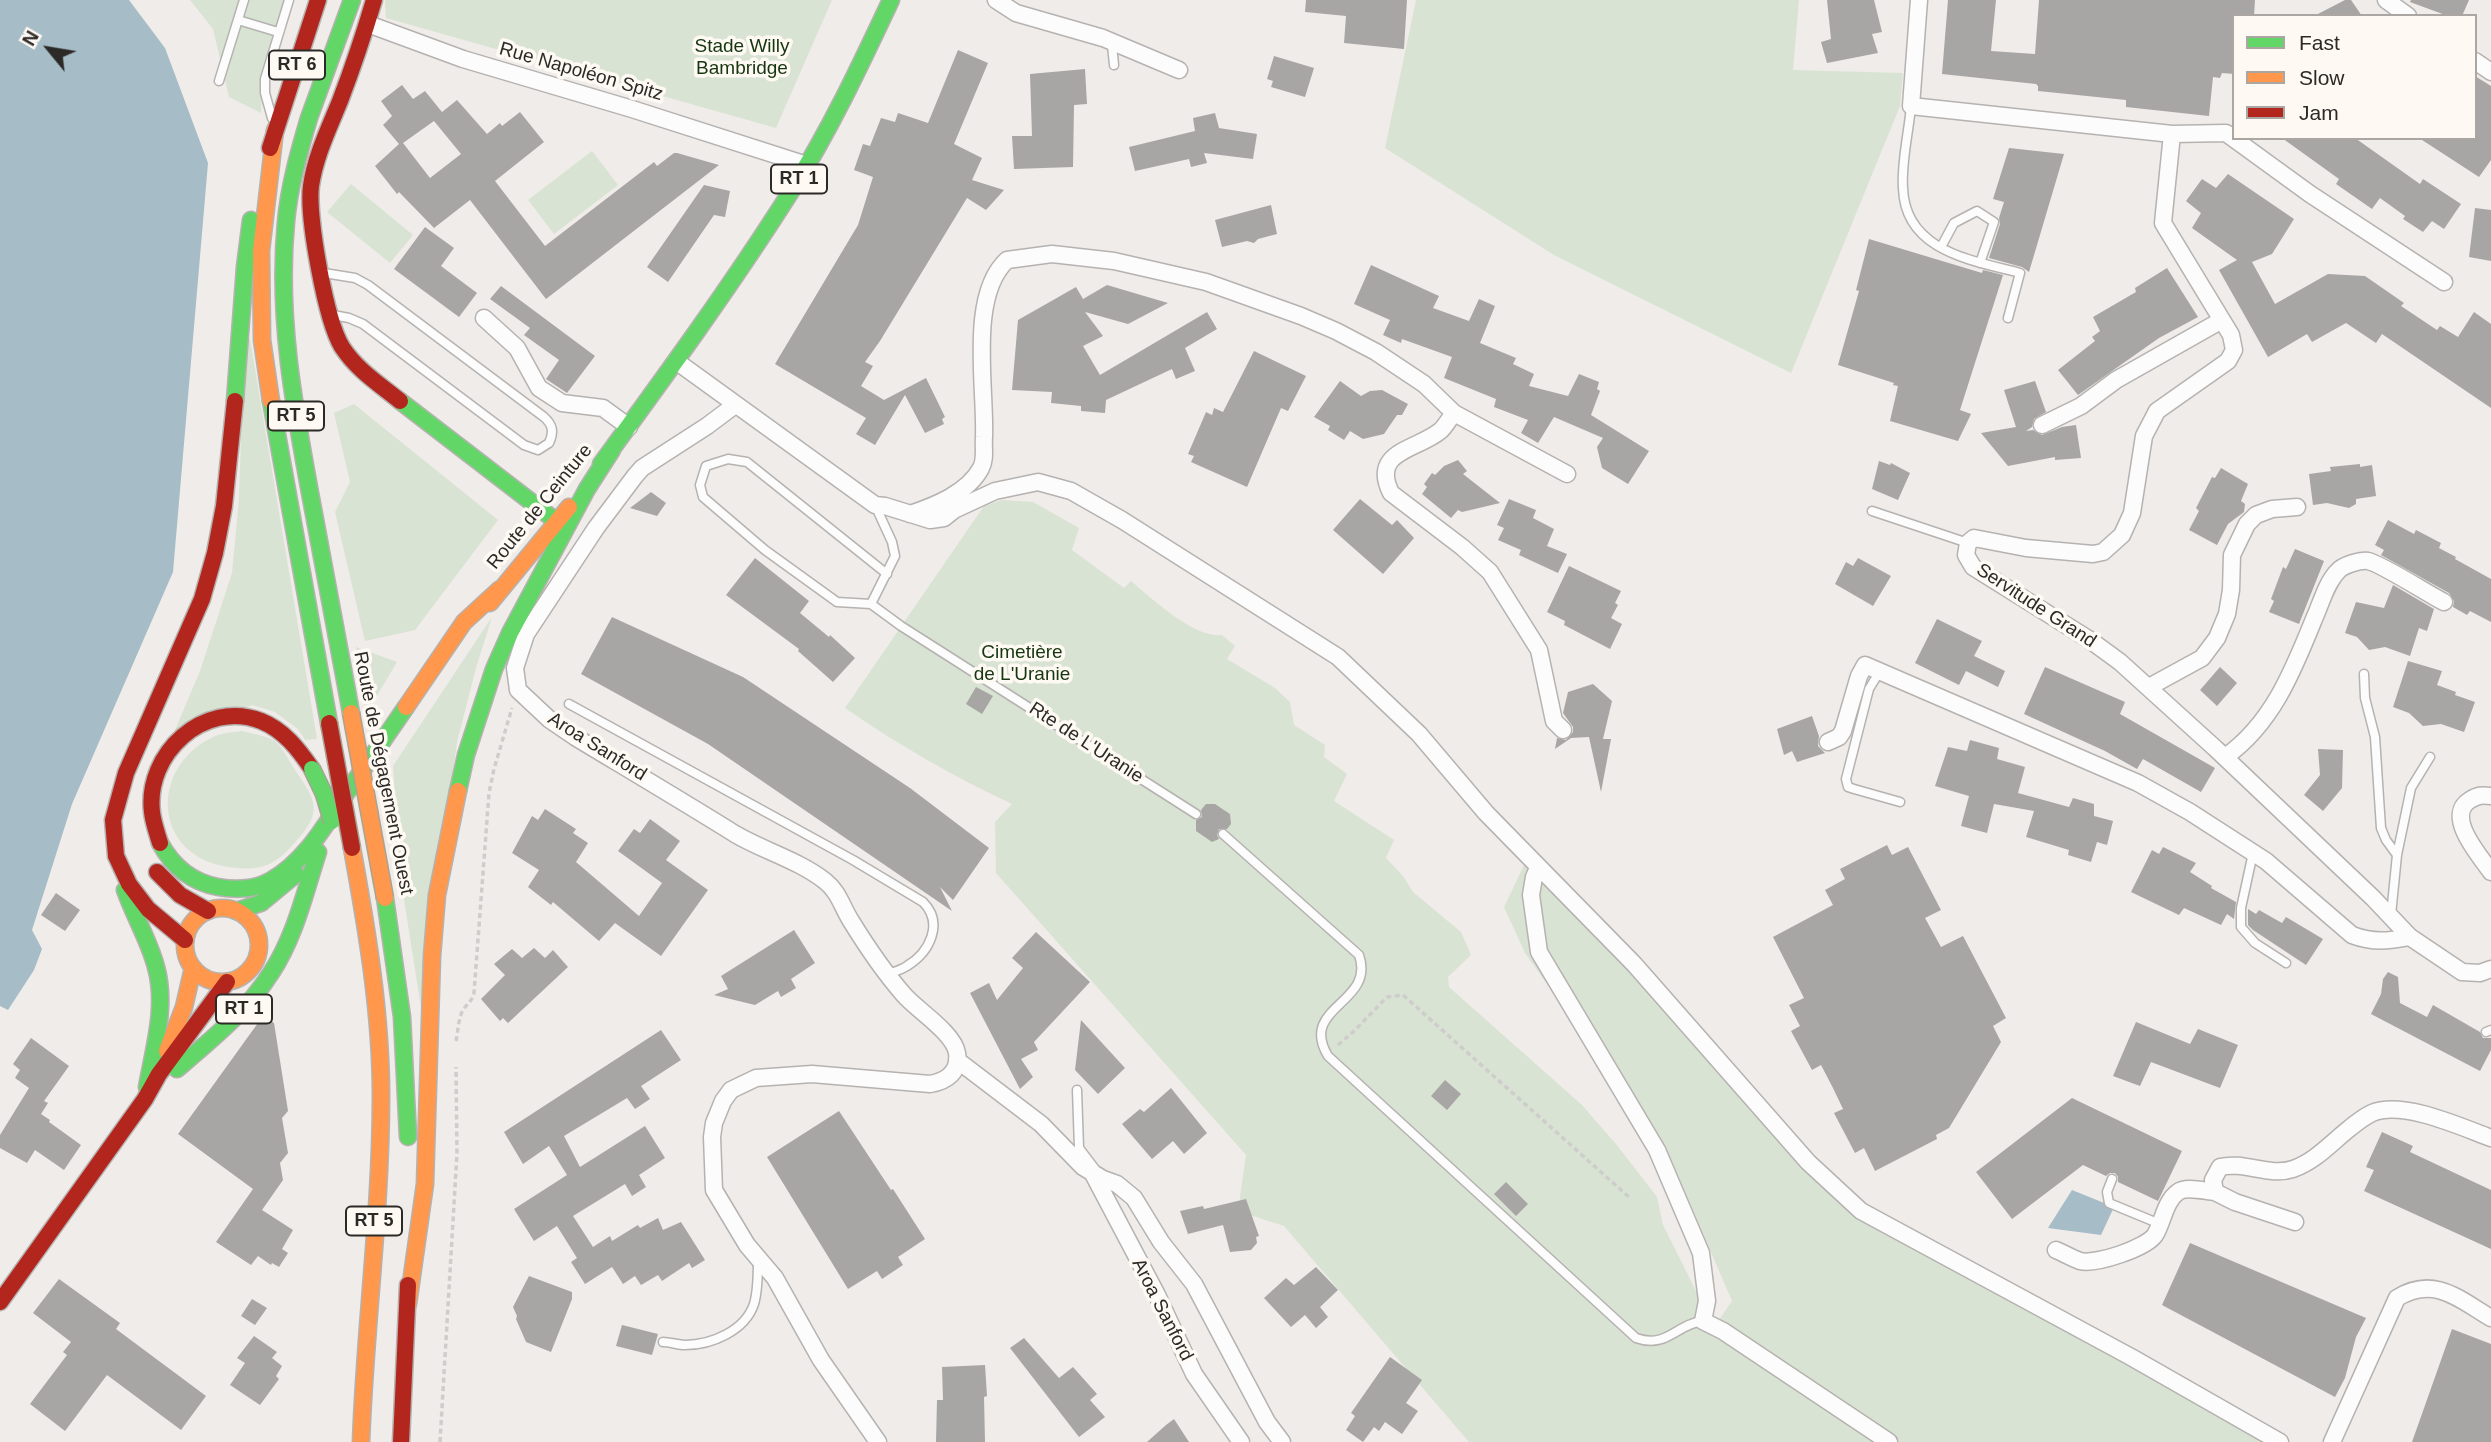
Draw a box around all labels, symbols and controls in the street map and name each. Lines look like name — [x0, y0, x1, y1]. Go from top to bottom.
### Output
north arrow — [14, 14, 84, 84]
legend — [2232, 14, 2477, 140]
text: N — [18, 27, 43, 49]
text: Fast — [2299, 31, 2340, 54]
park label: Stade Willy Bambridge — [694, 36, 790, 80]
street label: Rue Napoléon Spitz — [497, 38, 665, 106]
road number: RT 6 — [269, 51, 325, 80]
text: Slow — [2299, 66, 2345, 89]
text: Jam — [2299, 101, 2339, 124]
road number: RT 1 — [771, 164, 827, 194]
road number: RT 5 — [268, 402, 324, 430]
street label: Route de Ceinture — [483, 440, 597, 574]
street label: Servitude Grand — [1972, 559, 2100, 653]
park label: Cimetière de L'Uranie — [974, 642, 1070, 686]
street label: Route de Dégagement Ouest — [348, 650, 418, 896]
street label: Rte de L'Uranie — [1025, 698, 1147, 788]
street label: Aroa Sanford — [543, 708, 651, 786]
road number: RT 1 — [216, 994, 272, 1024]
road number: RT 5 — [346, 1206, 402, 1236]
street label: Aroa Sanford — [1126, 1255, 1198, 1365]

